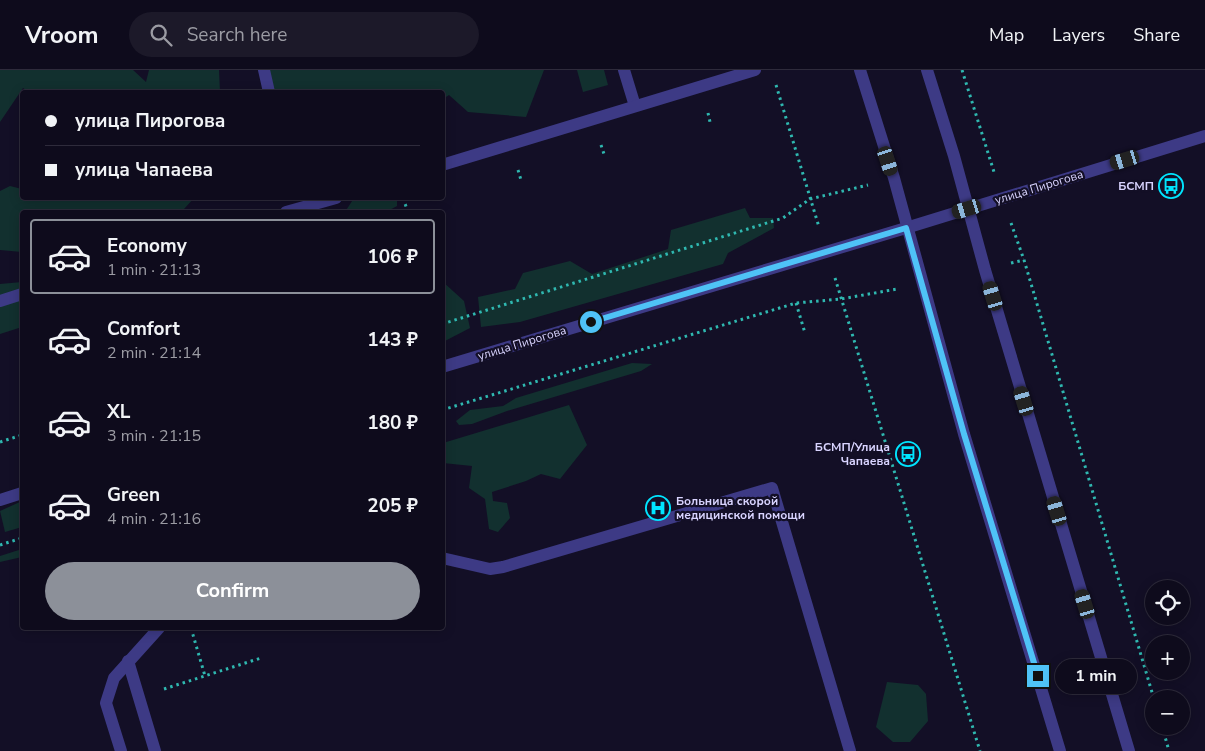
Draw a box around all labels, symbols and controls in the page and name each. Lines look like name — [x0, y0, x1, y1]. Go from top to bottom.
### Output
search box — [129, 12, 479, 57]
text: Vroom — [25, 19, 99, 51]
icon: search — [147, 21, 175, 49]
text: Search here — [187, 22, 287, 48]
text: Map — [989, 23, 1024, 47]
text: Layers — [1052, 23, 1105, 47]
text: Share — [1133, 23, 1180, 47]
text: улица Пирогова — [75, 108, 225, 134]
car — [876, 144, 899, 178]
car — [1108, 148, 1141, 172]
text: улица Чапаева — [75, 157, 213, 183]
street label: улица Пирогова — [993, 166, 1085, 208]
bus stop icon: БСМП — [1158, 173, 1184, 199]
place label: БСМП — [1118, 178, 1154, 194]
car — [950, 197, 983, 221]
text: Economy — [107, 233, 187, 259]
icon: car — [47, 234, 92, 279]
text: 106 ₽ — [367, 244, 418, 270]
text: 1 min · 21:13 — [107, 259, 201, 281]
car — [981, 279, 1004, 313]
route start — [580, 311, 602, 333]
text: Comfort — [107, 316, 180, 342]
icon: car — [47, 317, 92, 362]
street label: улица Пирогова — [476, 322, 568, 364]
text: 143 ₽ — [367, 327, 418, 353]
text: 2 min · 21:14 — [107, 342, 201, 364]
car — [1012, 384, 1035, 418]
text: XL — [107, 399, 130, 425]
icon: car — [47, 400, 92, 445]
text: 180 ₽ — [367, 410, 418, 436]
text: 3 min · 21:15 — [107, 425, 201, 447]
place label: БСМП/Улица Чапаева — [815, 439, 890, 469]
bus stop icon: БСМП/Улица Чапаева — [895, 441, 921, 467]
text: Green — [107, 482, 160, 508]
icon: car — [47, 483, 92, 528]
text: 205 ₽ — [367, 493, 418, 519]
place label: Больница скорой медицинской помощи — [676, 493, 805, 523]
car — [1045, 494, 1068, 528]
hospital icon: Больница скорой медицинской помощи — [645, 495, 671, 521]
text: 4 min · 21:16 — [107, 508, 201, 530]
button: Confirm — [45, 562, 420, 620]
map controls — [1145, 580, 1190, 735]
button: locate — [1145, 580, 1190, 625]
car — [1073, 587, 1096, 621]
button: + — [1145, 635, 1190, 680]
callout: 1 min — [1056, 658, 1138, 694]
route end — [1027, 665, 1049, 687]
text: 1 min — [1075, 665, 1117, 687]
button: − — [1145, 690, 1190, 735]

